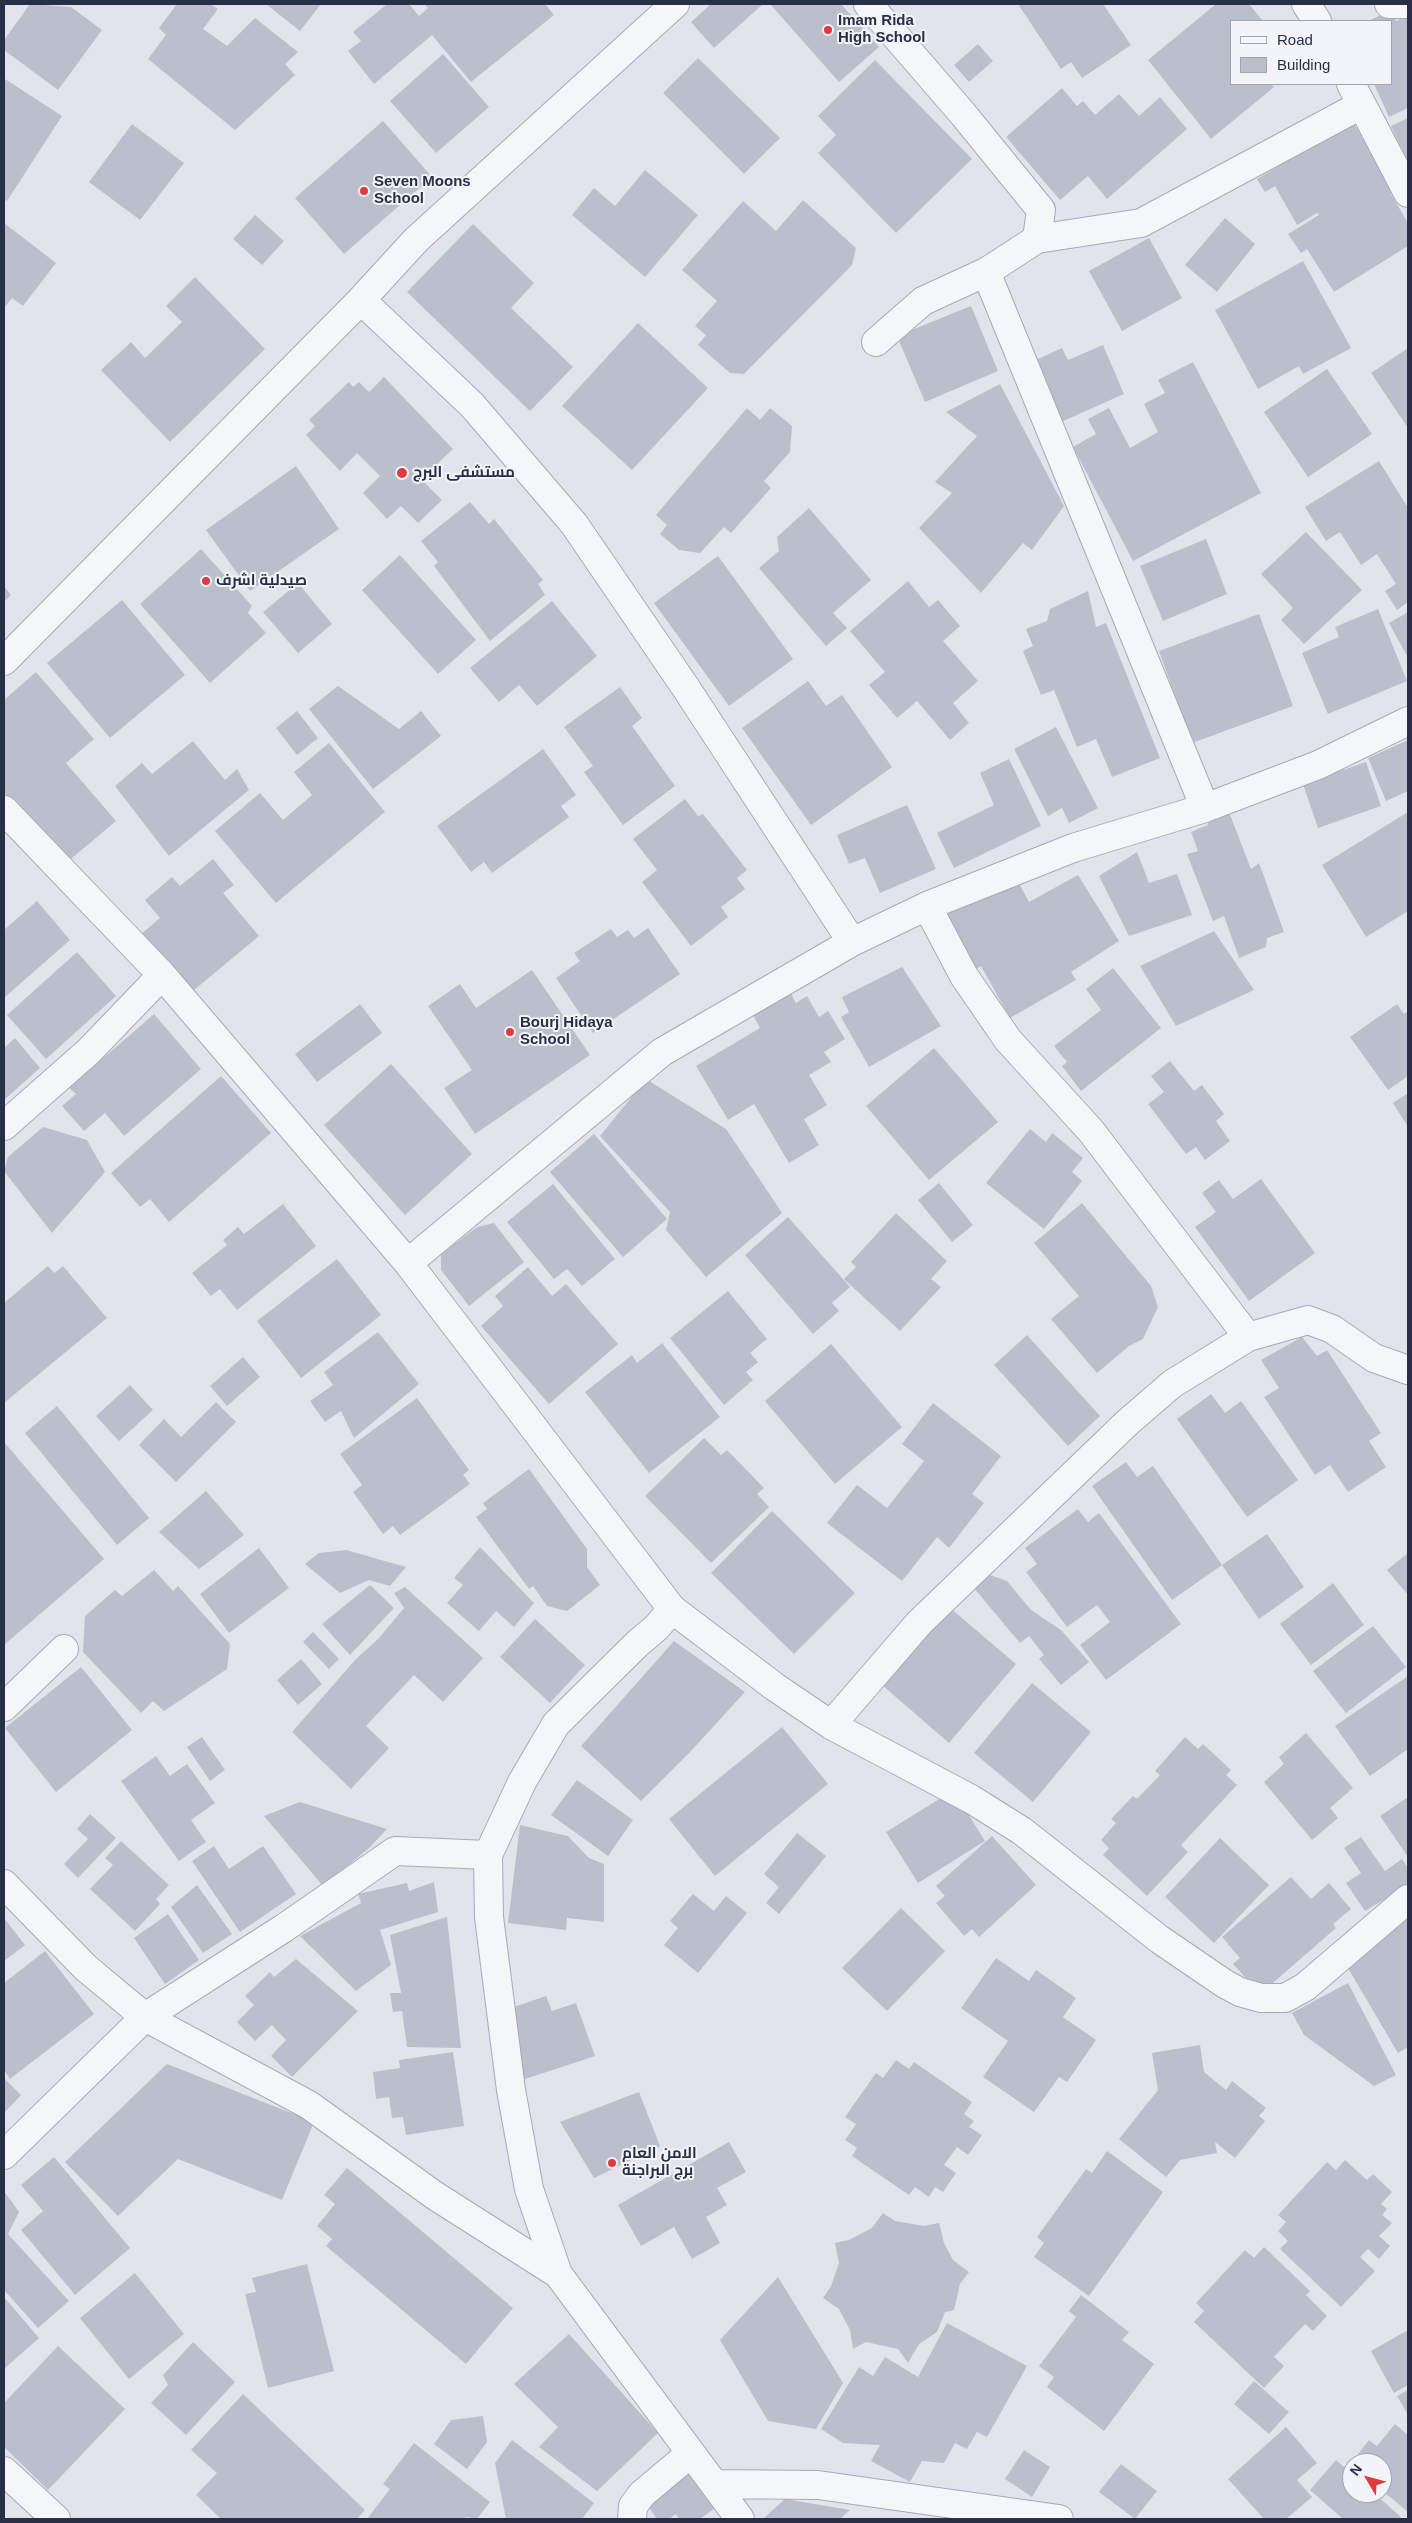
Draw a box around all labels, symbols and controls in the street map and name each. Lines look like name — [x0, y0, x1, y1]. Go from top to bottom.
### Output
place label: Imam Rida High School — [838, 12, 925, 47]
legend — [1230, 20, 1392, 85]
marker: Imam Rida High School — [822, 24, 834, 36]
text: Road — [1277, 31, 1313, 48]
text: Building — [1277, 56, 1330, 73]
place label: Seven Moons School — [374, 173, 471, 208]
marker: Seven Moons School — [358, 185, 370, 197]
place label: مستشفى البرج — [413, 464, 515, 482]
marker: مستشفى البرج — [395, 466, 409, 480]
place label: صيدلية اشرف — [216, 572, 307, 590]
marker: صيدلية اشرف — [200, 575, 212, 587]
place label: Bourj Hidaya School — [520, 1014, 613, 1049]
marker: Bourj Hidaya School — [504, 1026, 516, 1038]
place label: الامن العام برج البراجنة — [622, 2145, 697, 2180]
marker: الامن العام برج البراجنة — [606, 2157, 618, 2169]
north arrow — [1342, 2453, 1392, 2503]
text: N — [1346, 2461, 1365, 2478]

